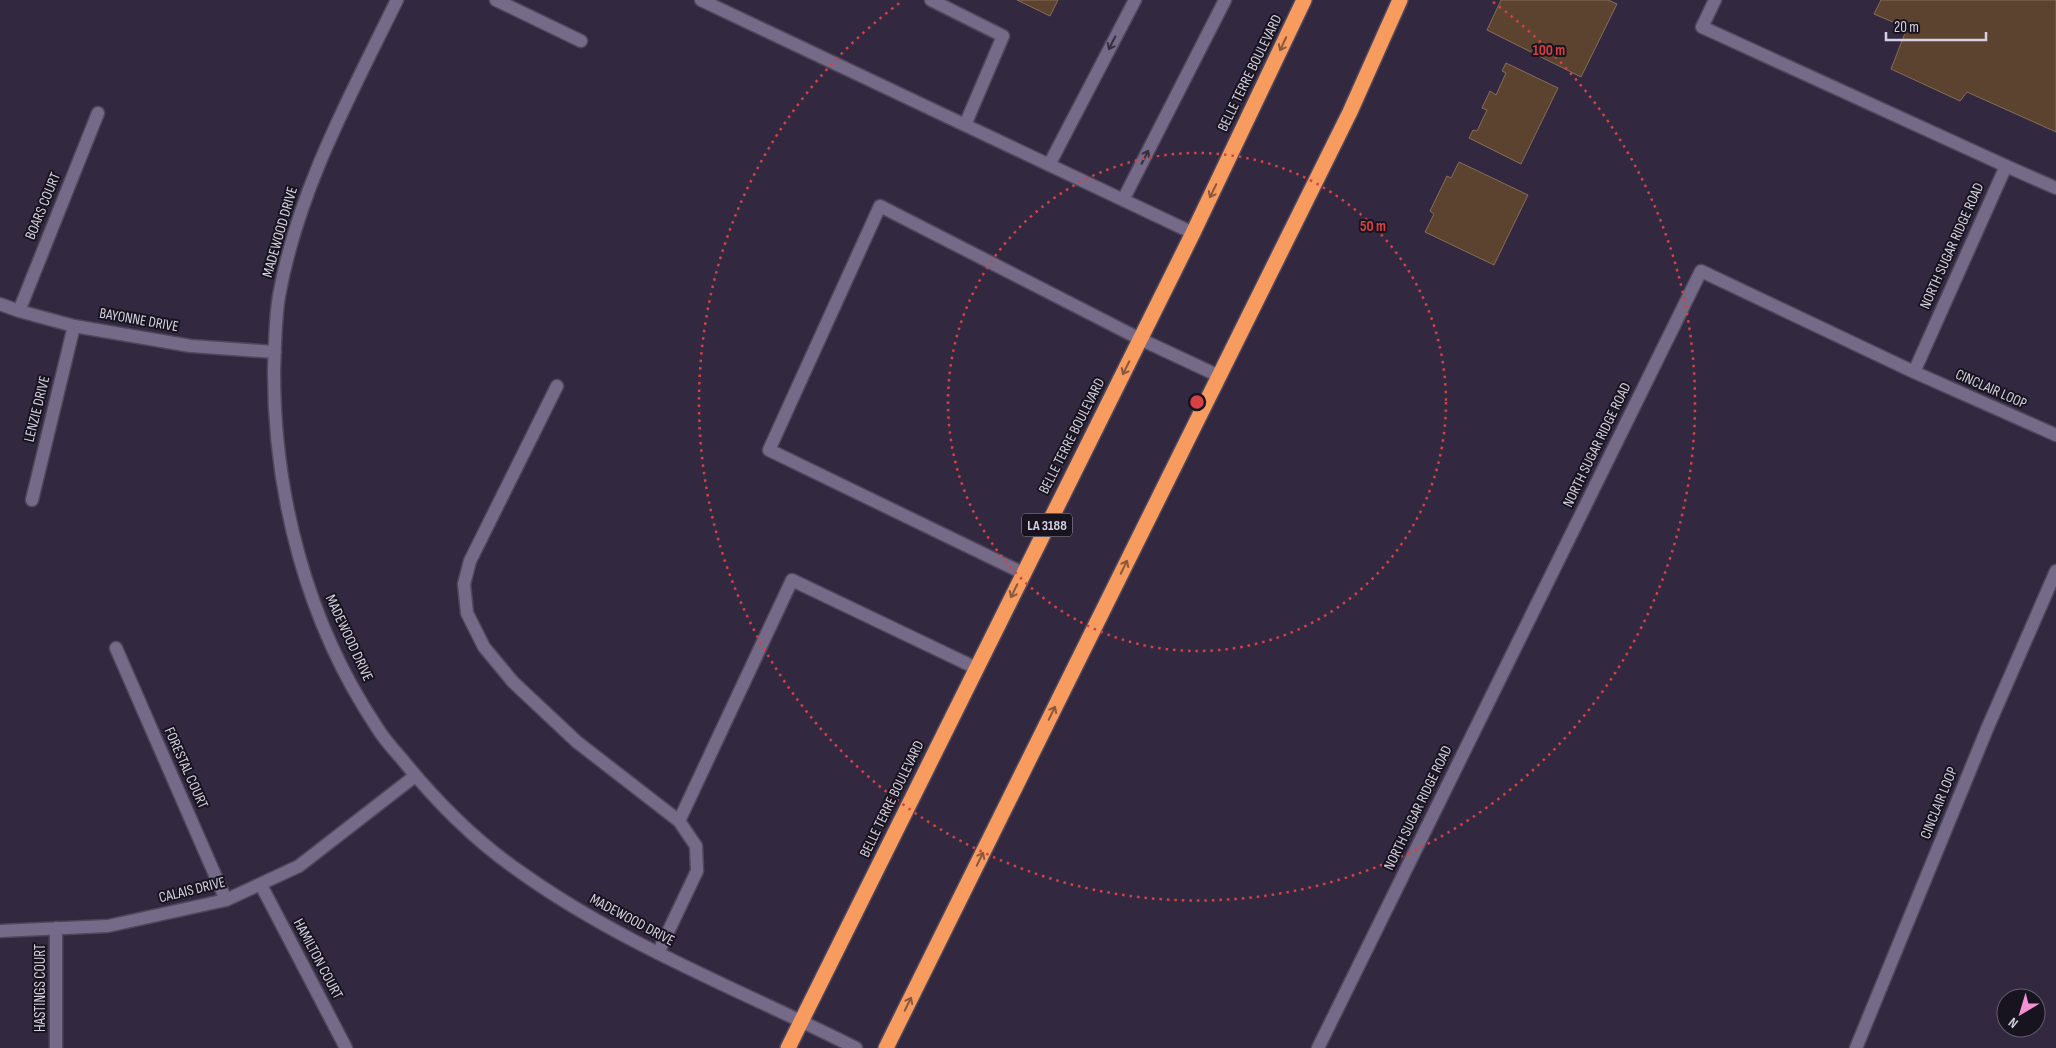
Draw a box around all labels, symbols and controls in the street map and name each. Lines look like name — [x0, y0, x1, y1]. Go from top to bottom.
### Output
scale bar — [1886, 10, 1986, 42]
street label: BELLE TERRE BOULEVARD — [1214, 12, 1286, 134]
text: 20 m — [1894, 18, 1919, 37]
one-way arrow — [1107, 35, 1116, 50]
one-way arrow — [1278, 36, 1288, 51]
text: 100 m — [1533, 41, 1565, 60]
one-way arrow — [1140, 149, 1150, 164]
street label: BOARS COURT — [21, 170, 65, 242]
street label: NORTH SUGAR RIDGE ROAD — [1916, 180, 1988, 312]
one-way arrow — [1208, 183, 1218, 198]
street label: MADEWOOD DRIVE — [258, 184, 302, 280]
text: 50 m — [1360, 217, 1386, 236]
street label: BAYONNE DRIVE — [98, 304, 180, 336]
one-way arrow — [1121, 360, 1130, 375]
street label: CINCLAIR LOOP — [1952, 365, 2030, 413]
street label: LENZIE DRIVE — [20, 374, 54, 444]
street label: BELLE TERRE BOULEVARD — [1035, 375, 1109, 497]
street label: NORTH SUGAR RIDGE ROAD — [1559, 380, 1635, 510]
centre of rings — [1188, 393, 1206, 411]
road number: LA 3188 — [1022, 514, 1072, 536]
one-way arrow — [1119, 560, 1129, 575]
one-way arrow — [1009, 584, 1019, 599]
street label: MADEWOOD DRIVE — [321, 592, 377, 684]
one-way arrow — [1048, 706, 1057, 721]
street label: FORESTAL COURT — [160, 724, 212, 812]
street label: BELLE TERRE BOULEVARD — [856, 738, 928, 860]
street label: NORTH SUGAR RIDGE ROAD — [1380, 743, 1456, 873]
street label: CINCLAIR LOOP — [1916, 764, 1962, 842]
one-way arrow — [976, 852, 985, 867]
street label: CALAIS DRIVE — [157, 873, 227, 907]
street label: MADEWOOD DRIVE — [586, 890, 678, 950]
street label: HAMILTON COURT — [289, 915, 347, 1003]
street label: HASTINGS COURT — [31, 944, 50, 1032]
north arrow — [1996, 988, 2046, 1038]
one-way arrow — [904, 997, 913, 1012]
text: N — [2005, 1014, 2021, 1032]

